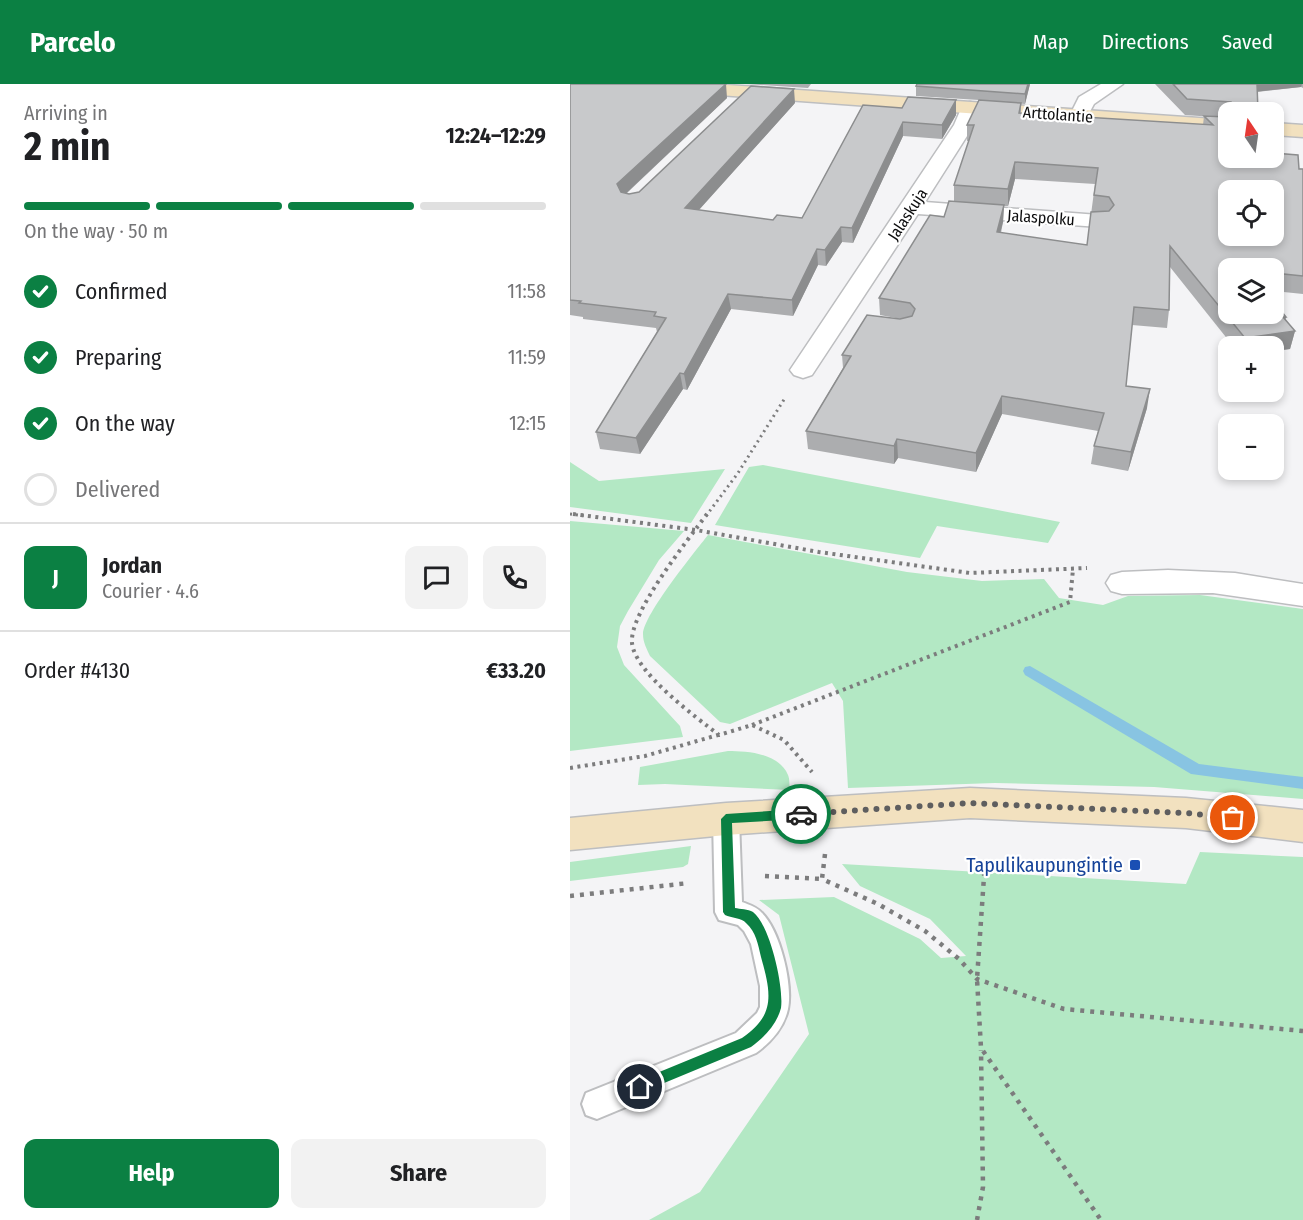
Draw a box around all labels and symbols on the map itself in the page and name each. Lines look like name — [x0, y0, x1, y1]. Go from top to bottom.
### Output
north arrow — [1218, 102, 1284, 168]
street label: Arttolantie — [1022, 103, 1094, 126]
street label: Jalaskuja — [884, 185, 931, 244]
street label: Jalaspolku — [1007, 206, 1075, 229]
courier — [771, 784, 831, 844]
pin — [1207, 792, 1258, 843]
place label: Tapulikaupungintie — [966, 853, 1123, 877]
marker: Tapulikaupungintie — [1128, 858, 1142, 872]
pin — [614, 1061, 665, 1112]

